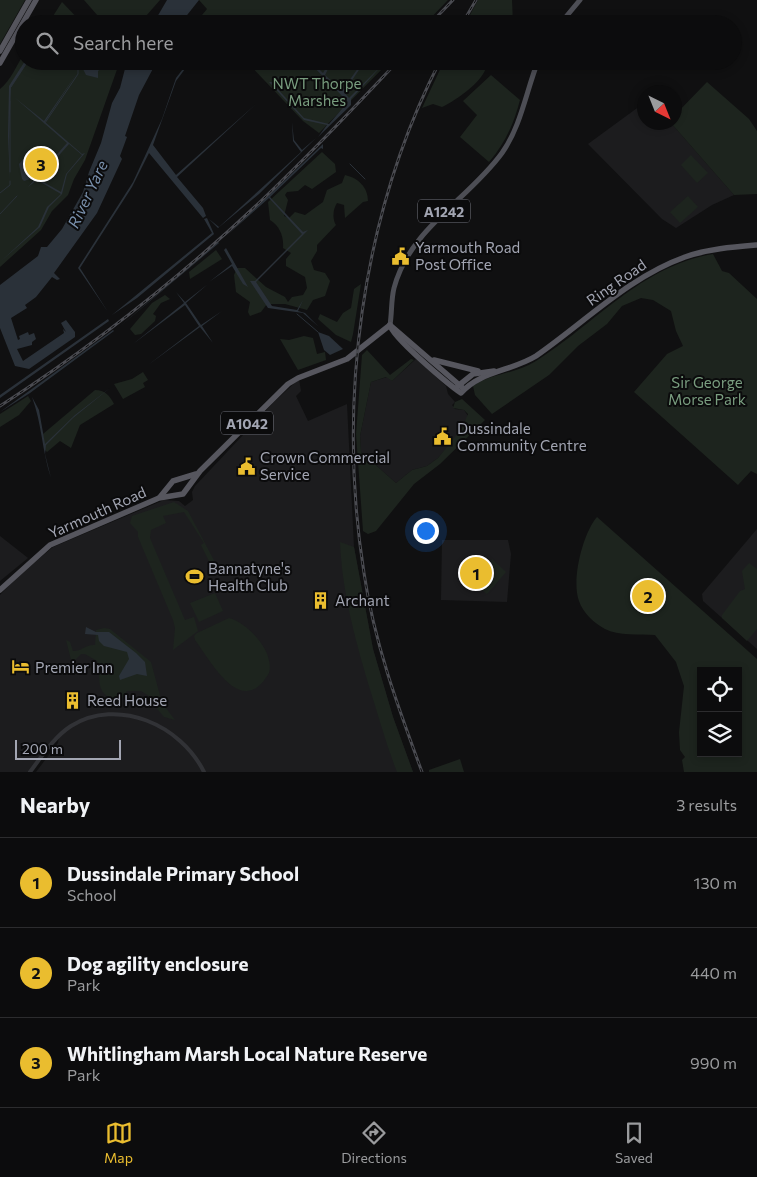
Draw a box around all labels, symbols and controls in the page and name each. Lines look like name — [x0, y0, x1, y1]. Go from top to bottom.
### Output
search box — [15, 15, 742, 70]
icon: search — [33, 29, 61, 57]
text: Search here — [73, 31, 173, 54]
park label: NWT Thorpe Marshes — [272, 74, 362, 109]
north arrow — [637, 85, 682, 130]
pin: 3 — [25, 145, 57, 183]
water label: River Yare — [63, 157, 111, 231]
road number: A1242 — [418, 200, 470, 222]
place label: Yarmouth Road Post Office — [415, 238, 520, 273]
public building icon: Yarmouth Road Post Office — [391, 246, 411, 266]
street label: Ring Road — [583, 255, 649, 309]
park label: Sir George Morse Park — [668, 373, 746, 408]
road number: A1042 — [221, 412, 273, 434]
place label: Dussindale Community Centre — [457, 419, 587, 454]
public building icon: Dussindale Community Centre — [433, 427, 453, 447]
place label: Crown Commercial Service — [260, 448, 390, 483]
public building icon: Crown Commercial Service — [236, 456, 256, 476]
street label: Yarmouth Road — [45, 482, 149, 542]
your location — [413, 518, 439, 544]
pin: 1 — [460, 554, 492, 592]
place label: Bannatyne's Health Club — [208, 559, 291, 594]
sports icon: Bannatyne's Health Club — [184, 567, 204, 587]
pin: 2 — [632, 577, 664, 615]
building icon: Archant — [311, 590, 331, 610]
place label: Archant — [335, 591, 390, 609]
hotel icon: Premier Inn — [11, 657, 31, 677]
place label: Premier Inn — [35, 658, 113, 676]
map controls — [697, 667, 742, 757]
button: locate — [697, 667, 742, 712]
building icon: Reed House — [63, 690, 83, 710]
place label: Reed House — [87, 691, 167, 709]
button: layers — [697, 712, 742, 757]
scale bar — [15, 737, 121, 760]
text: 200 m — [22, 740, 63, 757]
text: Nearby — [20, 792, 90, 817]
text: 3 results — [676, 795, 737, 814]
text: Dussindale Primary School — [67, 862, 299, 885]
text: 1 — [32, 873, 40, 892]
text: 130 m — [694, 873, 737, 892]
text: School — [67, 885, 117, 904]
text: Dog agility enclosure — [67, 952, 248, 975]
text: 2 — [31, 963, 41, 982]
text: 440 m — [690, 963, 737, 982]
text: Park — [67, 975, 100, 994]
text: Whitlingham Marsh Local Nature Reserve — [67, 1042, 427, 1065]
text: 3 — [31, 1053, 41, 1072]
text: 990 m — [690, 1053, 737, 1072]
text: Park — [67, 1065, 100, 1084]
tab: Map — [104, 1119, 133, 1166]
tab: Directions — [341, 1119, 407, 1166]
tab: Saved — [615, 1119, 653, 1166]

